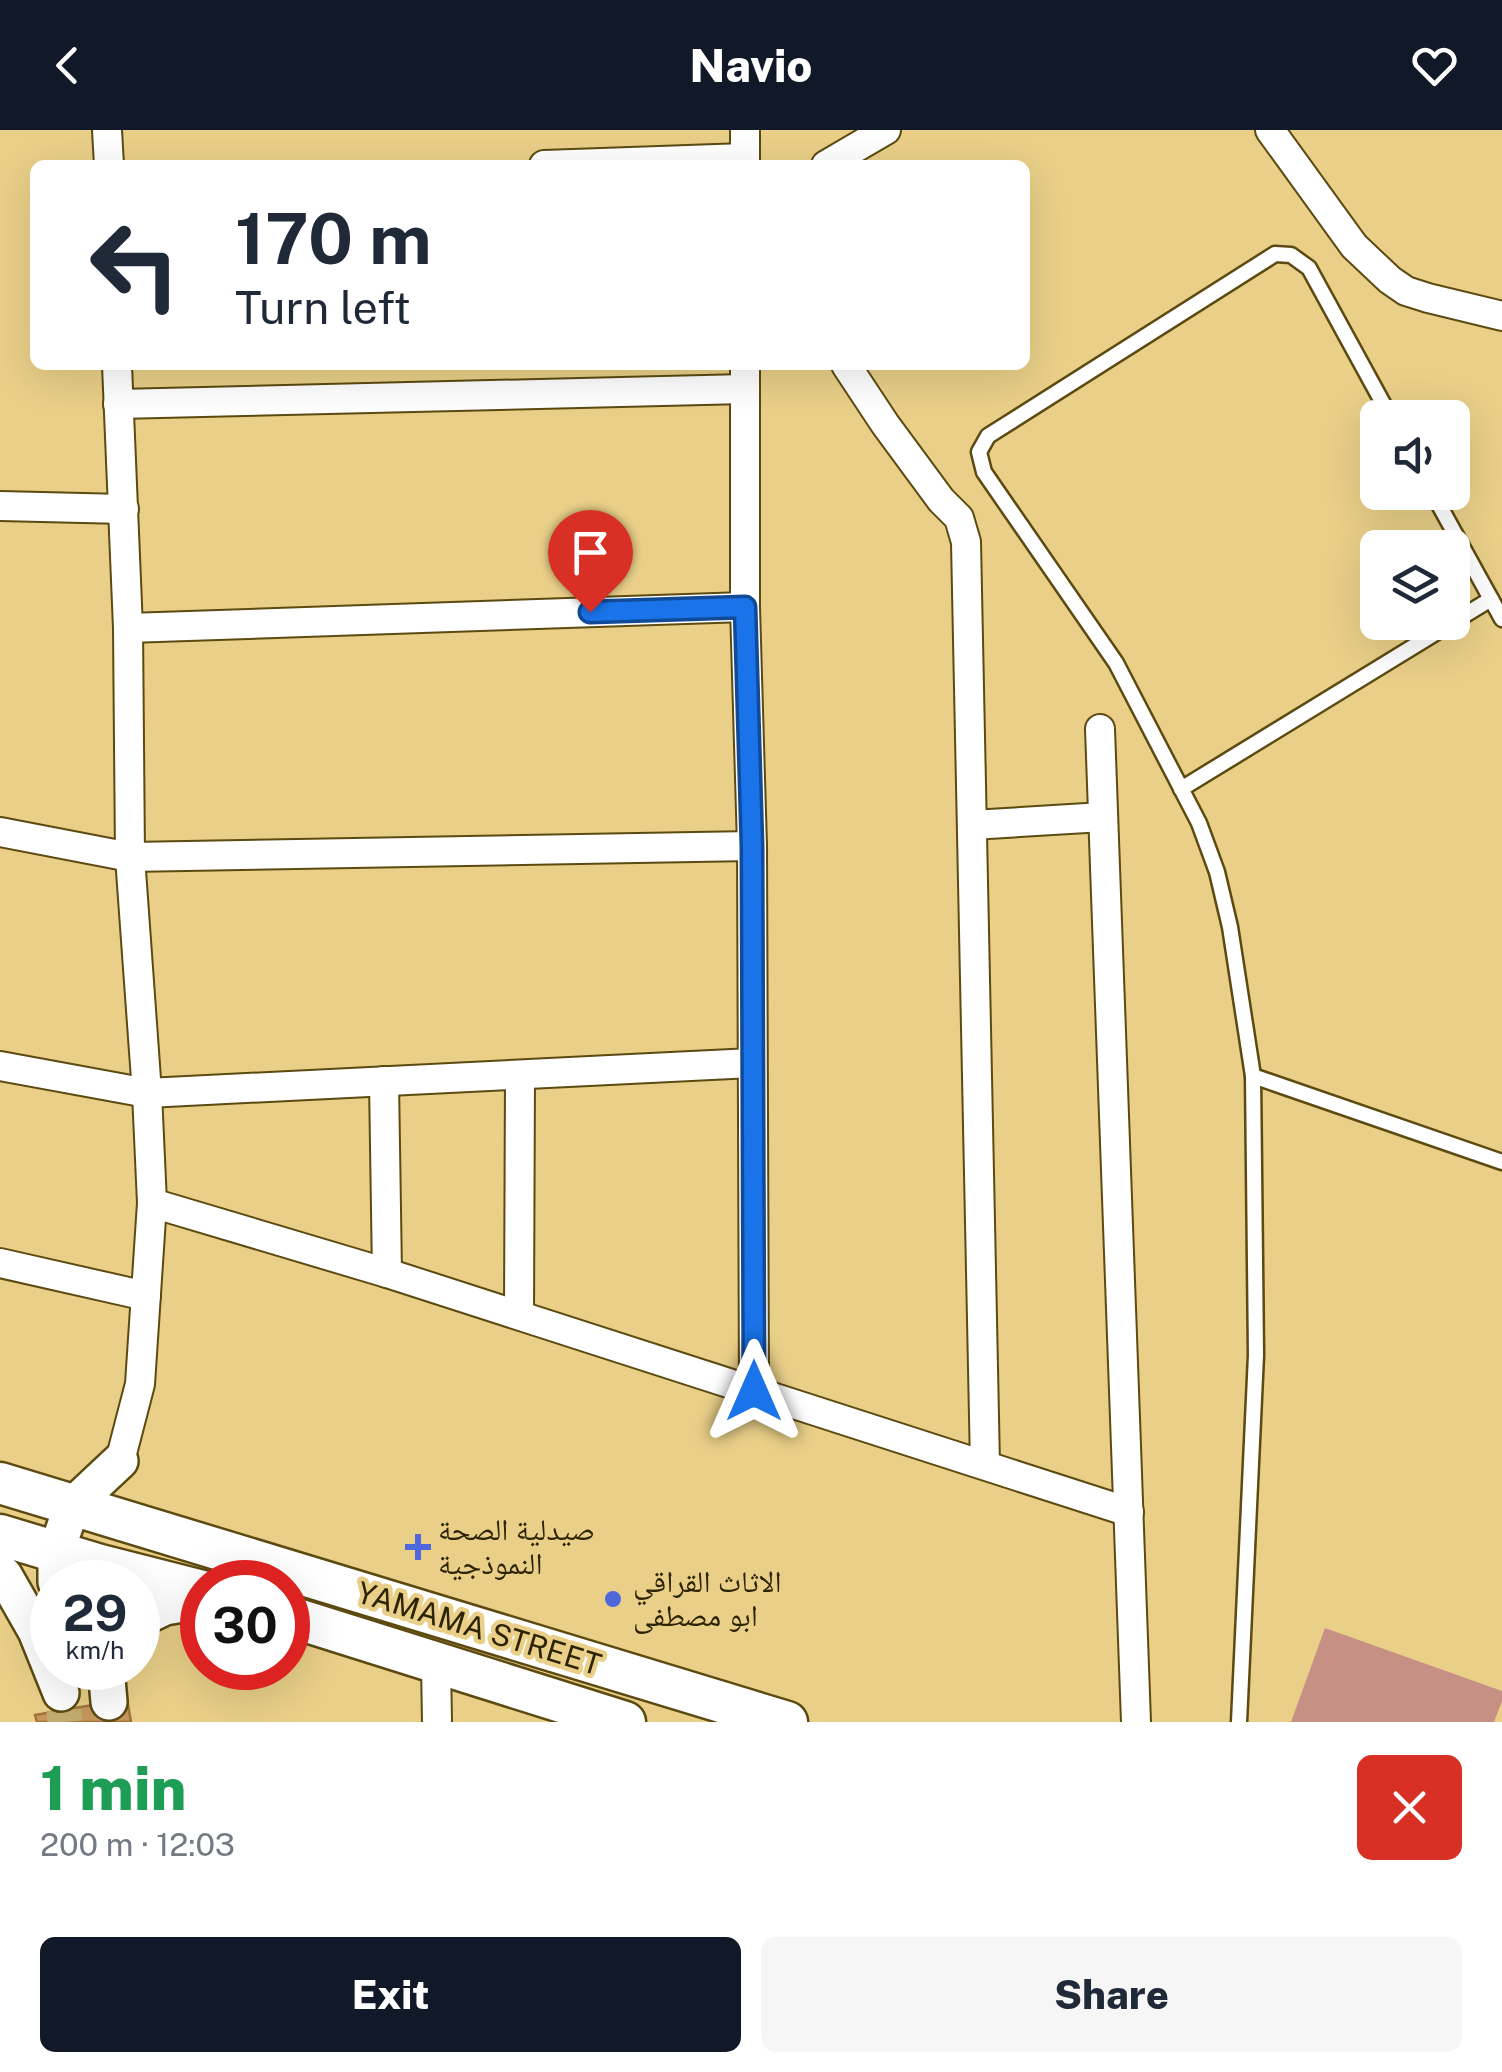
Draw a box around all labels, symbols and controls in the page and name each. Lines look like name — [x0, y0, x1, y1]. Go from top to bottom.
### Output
icon: back — [40, 38, 95, 93]
icon: heart — [1407, 38, 1462, 93]
text: Navio — [690, 39, 812, 92]
text: 170 m — [235, 197, 432, 280]
icon: left — [70, 200, 200, 330]
text: Turn left — [235, 281, 411, 334]
map controls — [1360, 400, 1470, 640]
button: sound — [1360, 400, 1470, 510]
pin — [548, 510, 633, 613]
icon: arrive — [563, 525, 618, 580]
button: layers — [1360, 530, 1470, 640]
position arrow — [702, 1339, 806, 1443]
place label: صيدلية الصحة النموذجية — [438, 1511, 595, 1581]
marker: صيدلية الصحة النموذجية — [407, 1536, 429, 1558]
speed limit sign: 30 — [180, 1560, 310, 1690]
place label: الاثاث القراقي ابو مصطفى — [633, 1563, 782, 1634]
street label: YAMAMA STREET — [353, 1574, 606, 1682]
text: 29 — [63, 1583, 127, 1642]
marker: الاثاث القراقي ابو مصطفى — [602, 1588, 624, 1610]
text: km/h — [66, 1635, 124, 1665]
text: 1 min — [40, 1753, 187, 1824]
button: close — [1357, 1755, 1462, 1860]
text: 200 m · 12:03 — [40, 1826, 235, 1863]
button: Exit — [40, 1937, 741, 2052]
button: Share — [761, 1937, 1462, 2052]

